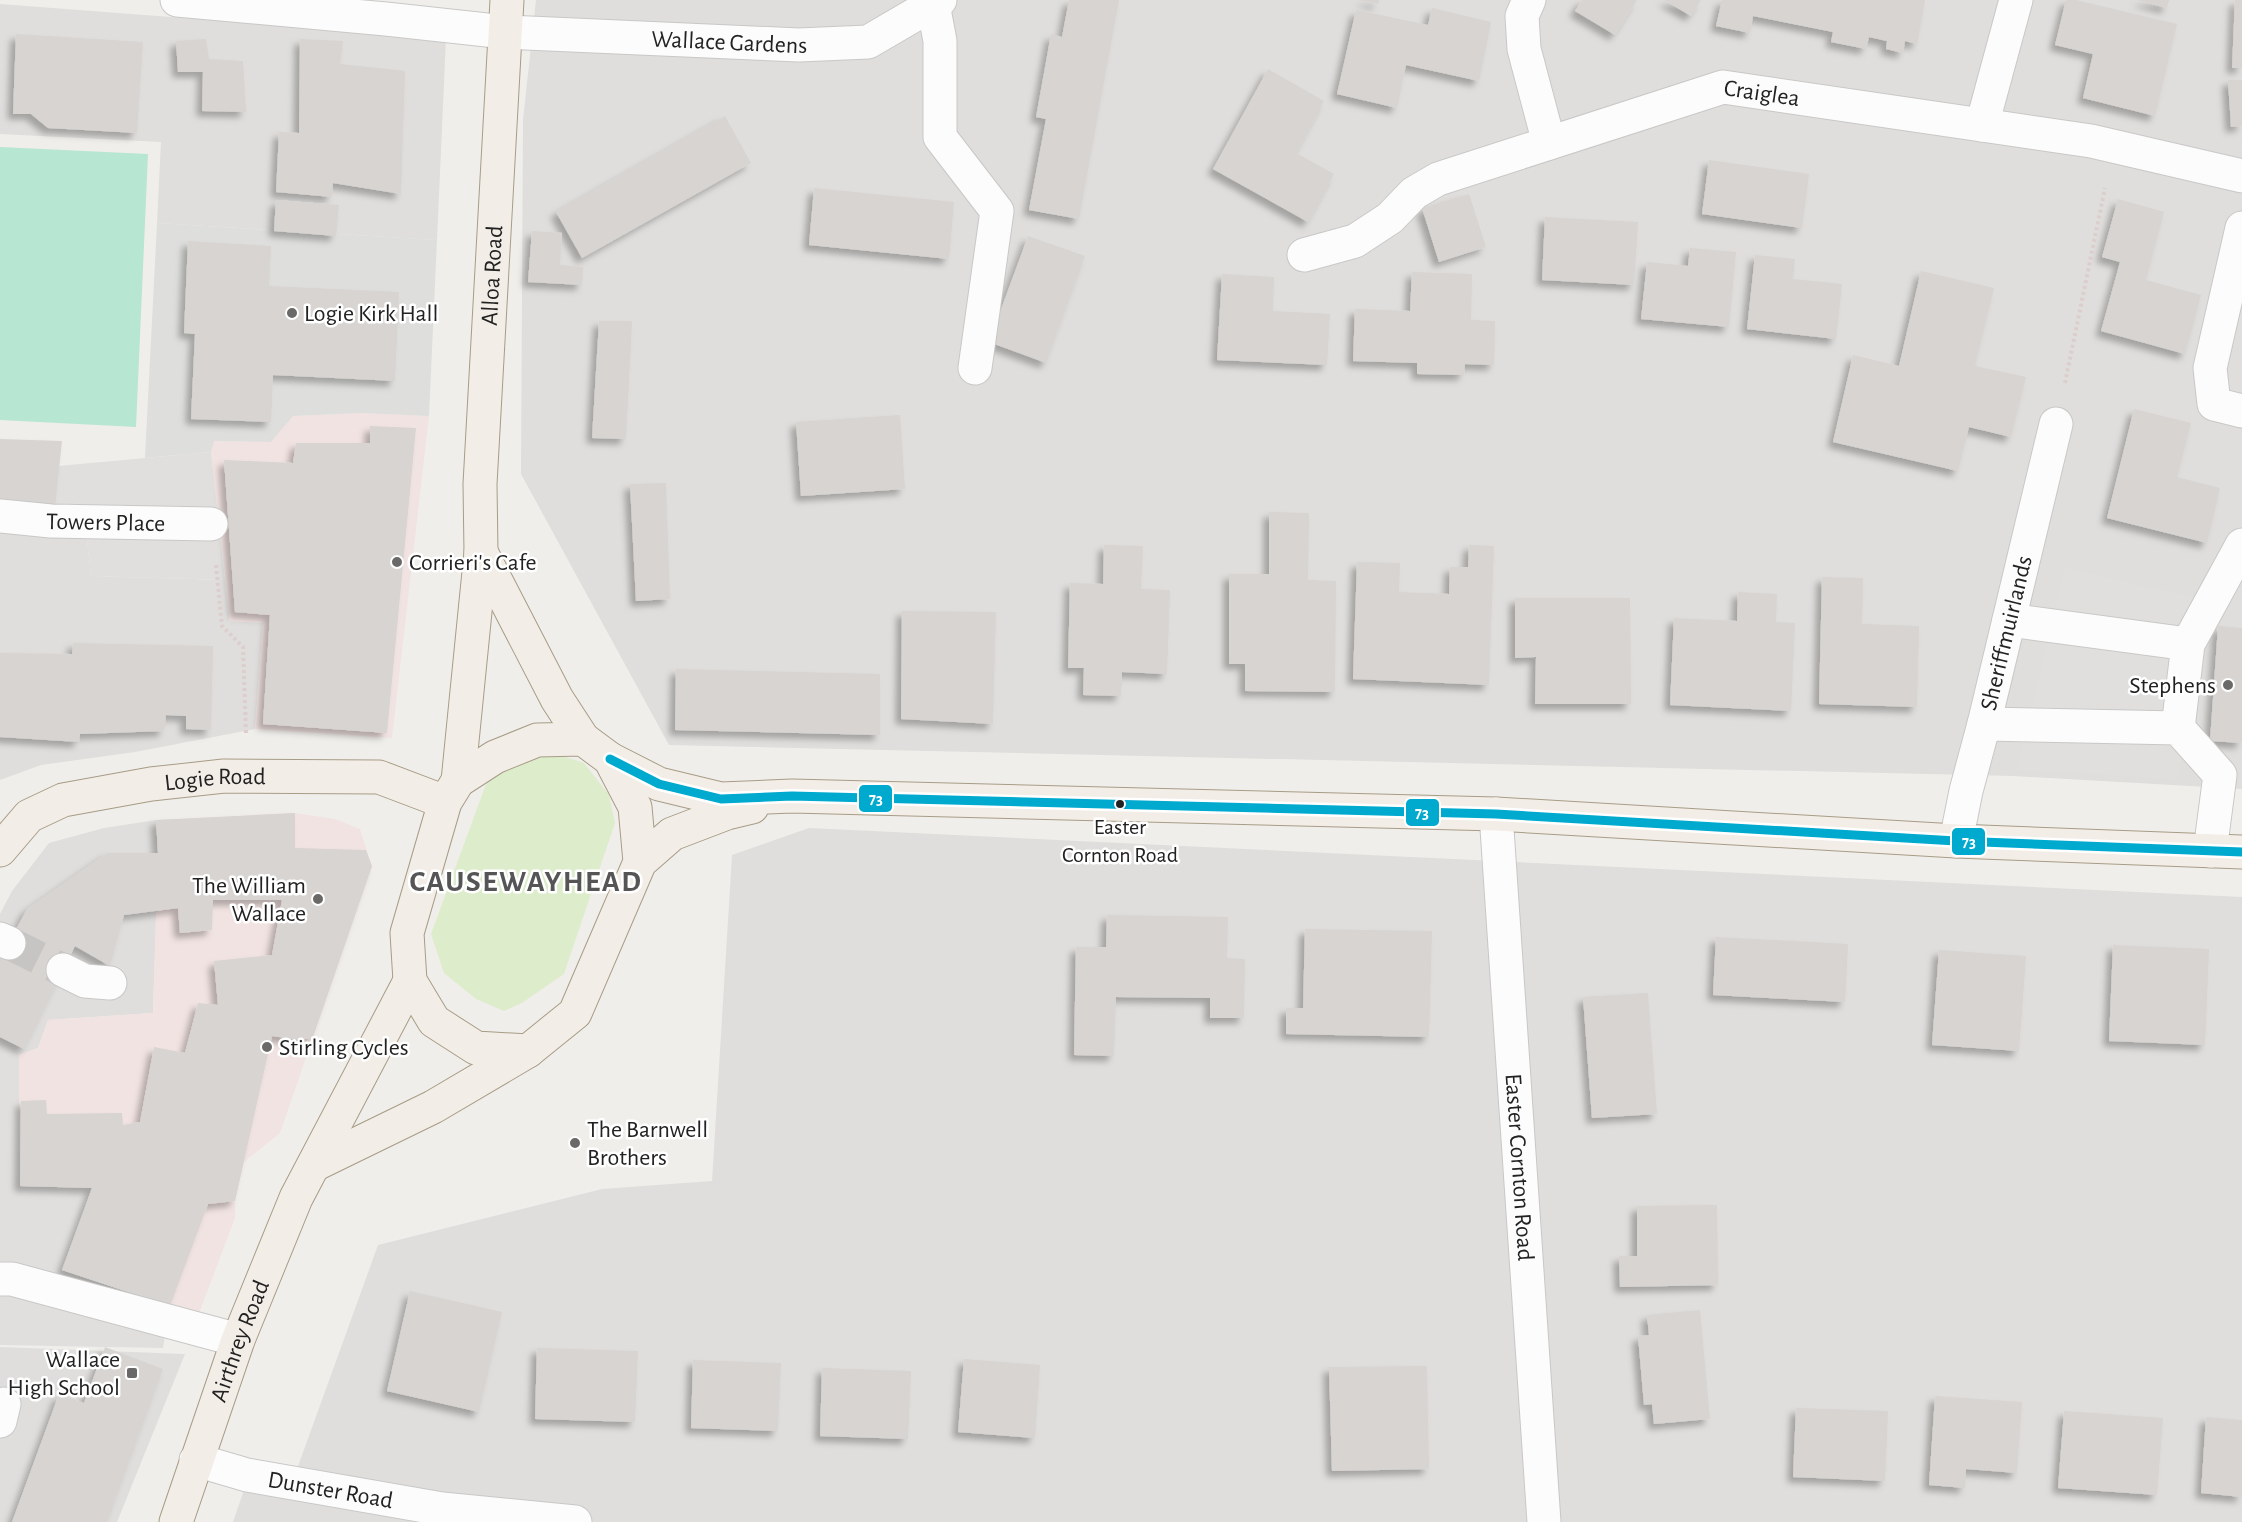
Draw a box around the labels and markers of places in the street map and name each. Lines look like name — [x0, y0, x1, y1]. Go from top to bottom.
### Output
place label: Logie Kirk Hall — [304, 302, 438, 326]
marker: Logie Kirk Hall — [285, 306, 299, 320]
place label: Corrieri's Cafe — [409, 551, 537, 575]
marker: Corrieri's Cafe — [390, 555, 404, 569]
place label: Stephens — [2129, 674, 2216, 698]
marker: Stephens — [2221, 678, 2235, 692]
marker: Easter Cornton Road — [1114, 798, 1126, 810]
place label: Easter Cornton Road — [1062, 816, 1178, 866]
place label: The William Wallace — [192, 874, 306, 926]
marker: The William Wallace — [311, 892, 325, 906]
place label: Stirling Cycles — [279, 1036, 409, 1060]
marker: Stirling Cycles — [260, 1040, 274, 1054]
place label: The Barnwell Brothers — [587, 1118, 708, 1170]
marker: The Barnwell Brothers — [568, 1136, 582, 1150]
place label: Wallace High School — [8, 1348, 120, 1400]
marker: Wallace High School — [125, 1366, 139, 1380]

